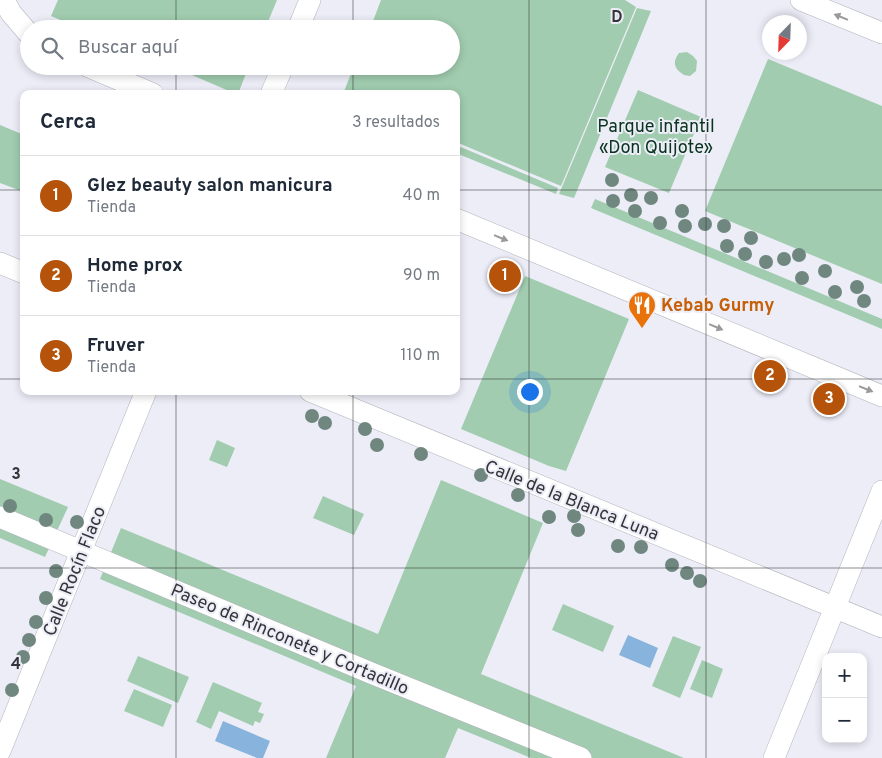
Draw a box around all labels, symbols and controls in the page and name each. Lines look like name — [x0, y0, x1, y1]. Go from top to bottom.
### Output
text: D — [611, 8, 623, 28]
one-way arrow — [834, 12, 848, 20]
north arrow — [762, 15, 807, 60]
search box — [20, 20, 460, 75]
icon: search — [38, 34, 66, 62]
text: Buscar aquí — [78, 36, 178, 60]
text: Cerca — [40, 109, 96, 136]
text: 3 resultados — [352, 113, 440, 133]
park label: Parque infantil «Don Quijote» — [597, 116, 715, 160]
text: Glez beauty salon manicura — [87, 174, 333, 198]
text: 1 — [53, 186, 59, 206]
text: 40 m — [402, 186, 440, 206]
text: Tienda — [87, 198, 136, 218]
one-way arrow — [494, 234, 509, 242]
text: Home prox — [87, 254, 183, 278]
pin: 1 — [489, 257, 521, 295]
text: 2 — [51, 266, 61, 286]
text: 90 m — [403, 266, 440, 286]
text: Tienda — [87, 278, 136, 298]
restaurant icon: Kebab Gurmy — [627, 290, 657, 329]
place label: Kebab Gurmy — [661, 295, 774, 318]
one-way arrow — [709, 323, 724, 331]
text: Fruver — [87, 334, 145, 358]
text: 3 — [51, 346, 61, 366]
text: 110 m — [400, 346, 440, 366]
pin: 2 — [754, 357, 786, 395]
text: Tienda — [87, 358, 136, 378]
your location — [517, 379, 543, 405]
pin: 3 — [813, 380, 845, 418]
one-way arrow — [859, 386, 873, 394]
street label: Calle de la Blanca Luna — [481, 456, 662, 547]
text: 3 — [11, 465, 21, 485]
street label: Calle Rocín Flaco — [39, 503, 112, 640]
street label: Paseo de Rinconete y Cortadillo — [167, 580, 412, 701]
map controls — [822, 653, 867, 743]
button: + — [822, 653, 867, 698]
text: 4 — [11, 655, 21, 675]
button: − — [822, 698, 867, 743]

